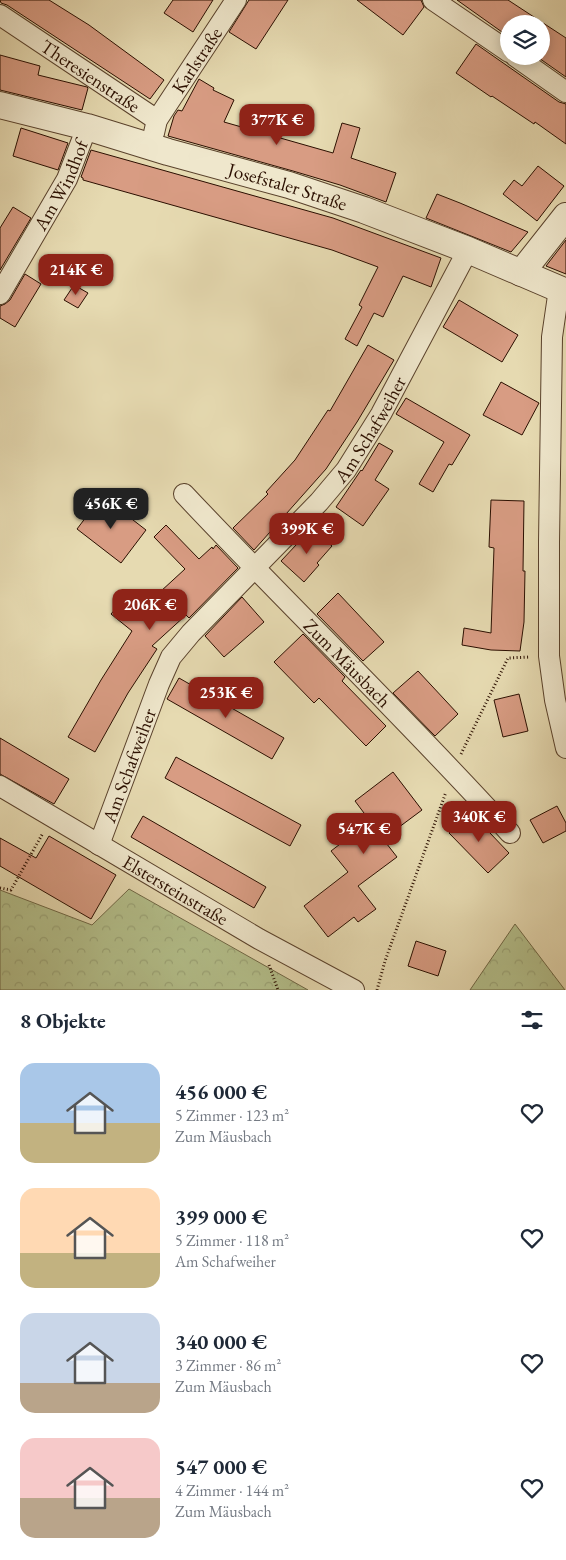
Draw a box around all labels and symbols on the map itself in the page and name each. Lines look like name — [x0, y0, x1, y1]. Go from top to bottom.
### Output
street label: Karlstraße — [165, 22, 227, 98]
street label: Theresienstraße — [36, 33, 145, 118]
pin: 377K € — [236, 104, 318, 146]
street label: Am Windhof — [27, 134, 94, 236]
street label: Josefstaler Straße — [224, 156, 350, 216]
pin: 214K € — [35, 254, 117, 296]
street label: Am Schafweiher — [328, 371, 412, 488]
pin: 456K € — [70, 488, 152, 530]
pin: 399K € — [266, 512, 348, 555]
pin: 206K € — [109, 588, 191, 631]
street label: Zum Mäusbach — [298, 613, 397, 713]
pin: 253K € — [185, 676, 267, 719]
street label: Am Schafweiher — [96, 704, 162, 827]
pin: 340K € — [438, 800, 520, 843]
pin: 547K € — [323, 812, 405, 855]
street label: Elstersteinstraße — [118, 849, 233, 931]

